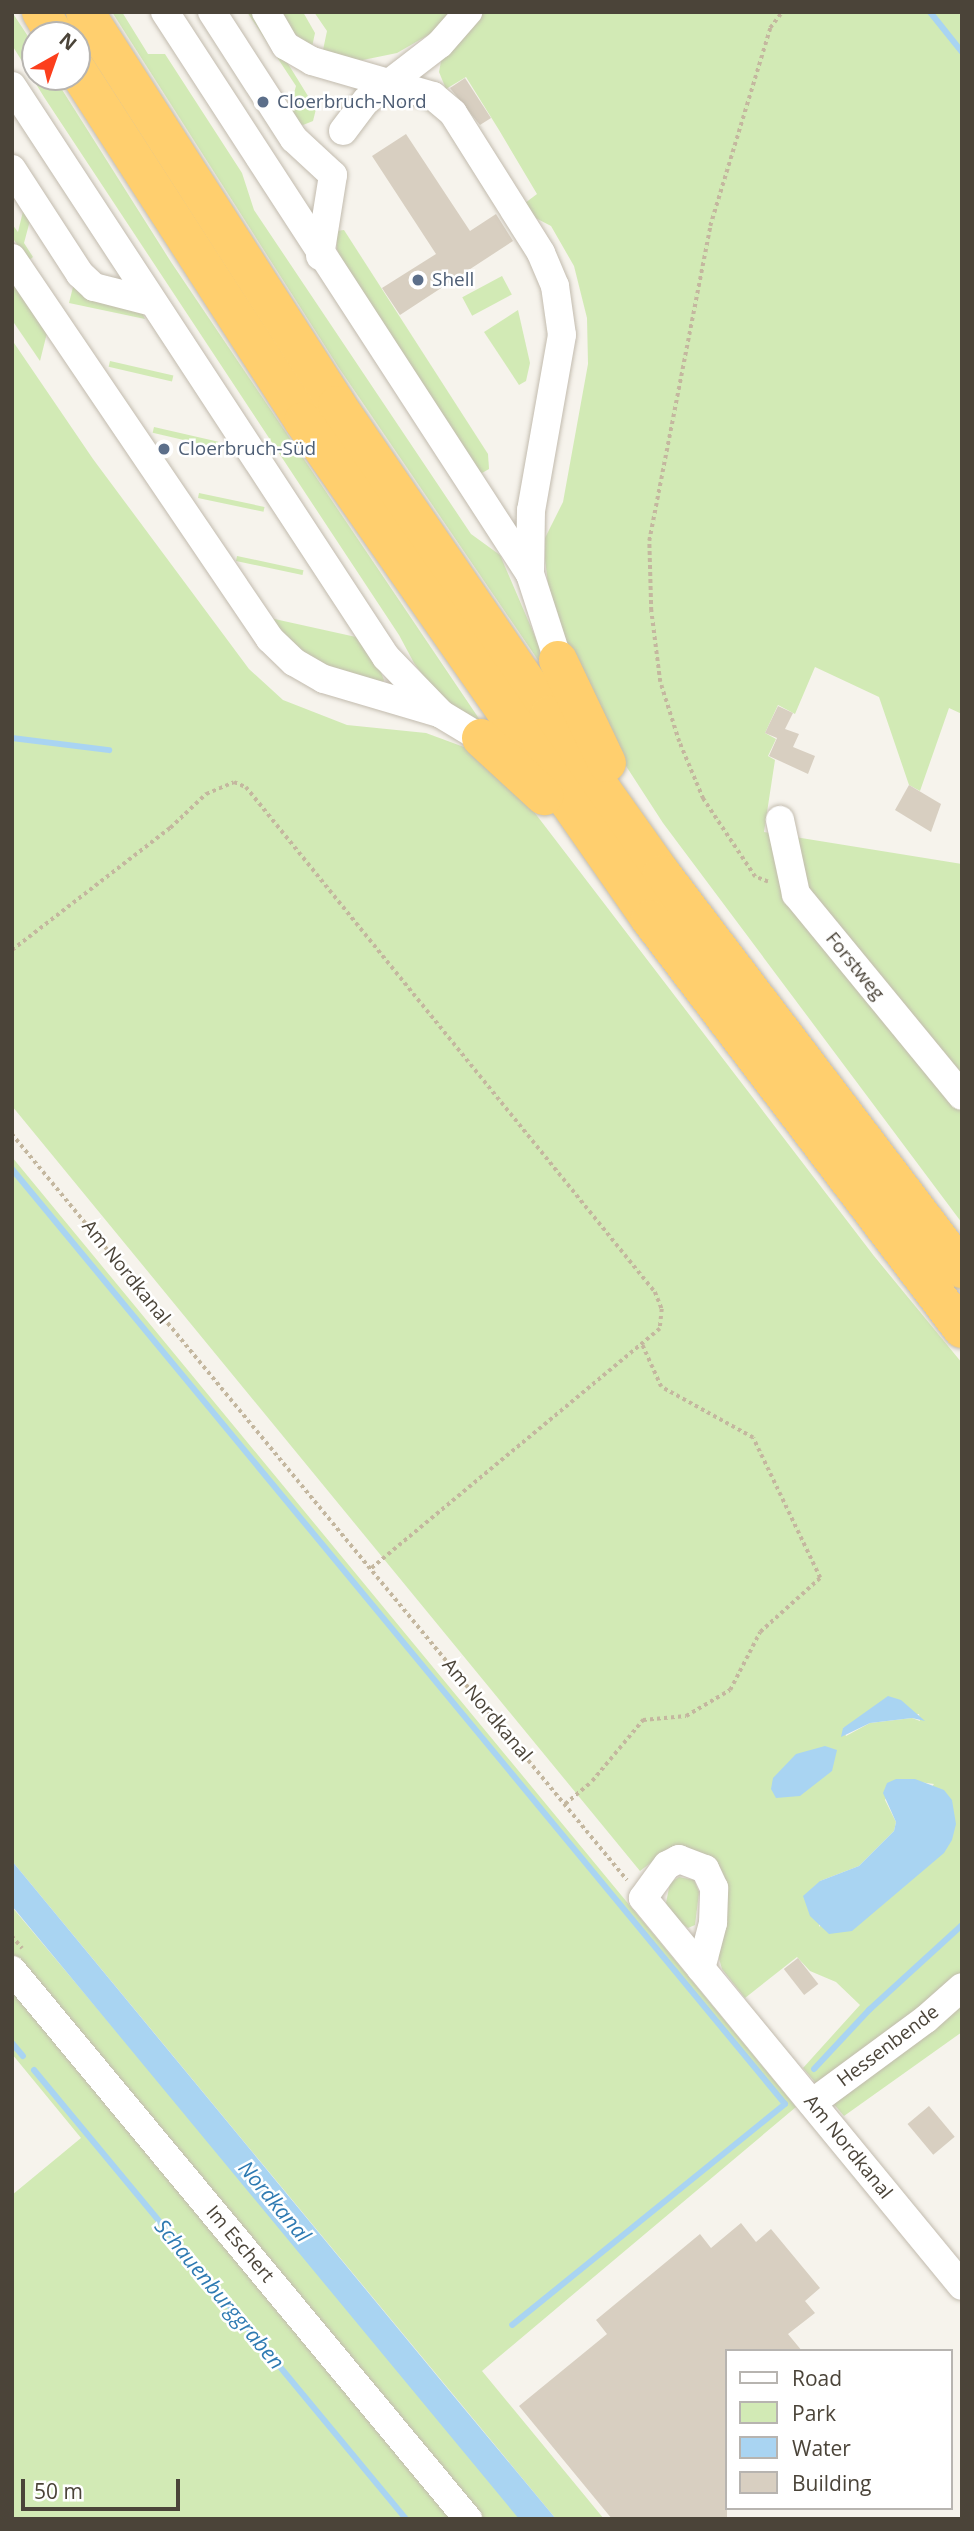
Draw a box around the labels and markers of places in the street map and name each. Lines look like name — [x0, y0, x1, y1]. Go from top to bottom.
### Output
place label: Cloerbruch-Nord — [277, 91, 427, 113]
marker: Cloerbruch-Nord — [255, 94, 271, 110]
place label: Shell — [432, 269, 474, 291]
marker: Shell — [410, 272, 426, 288]
place label: Cloerbruch-Süd — [178, 438, 316, 460]
marker: Cloerbruch-Süd — [156, 441, 172, 457]

